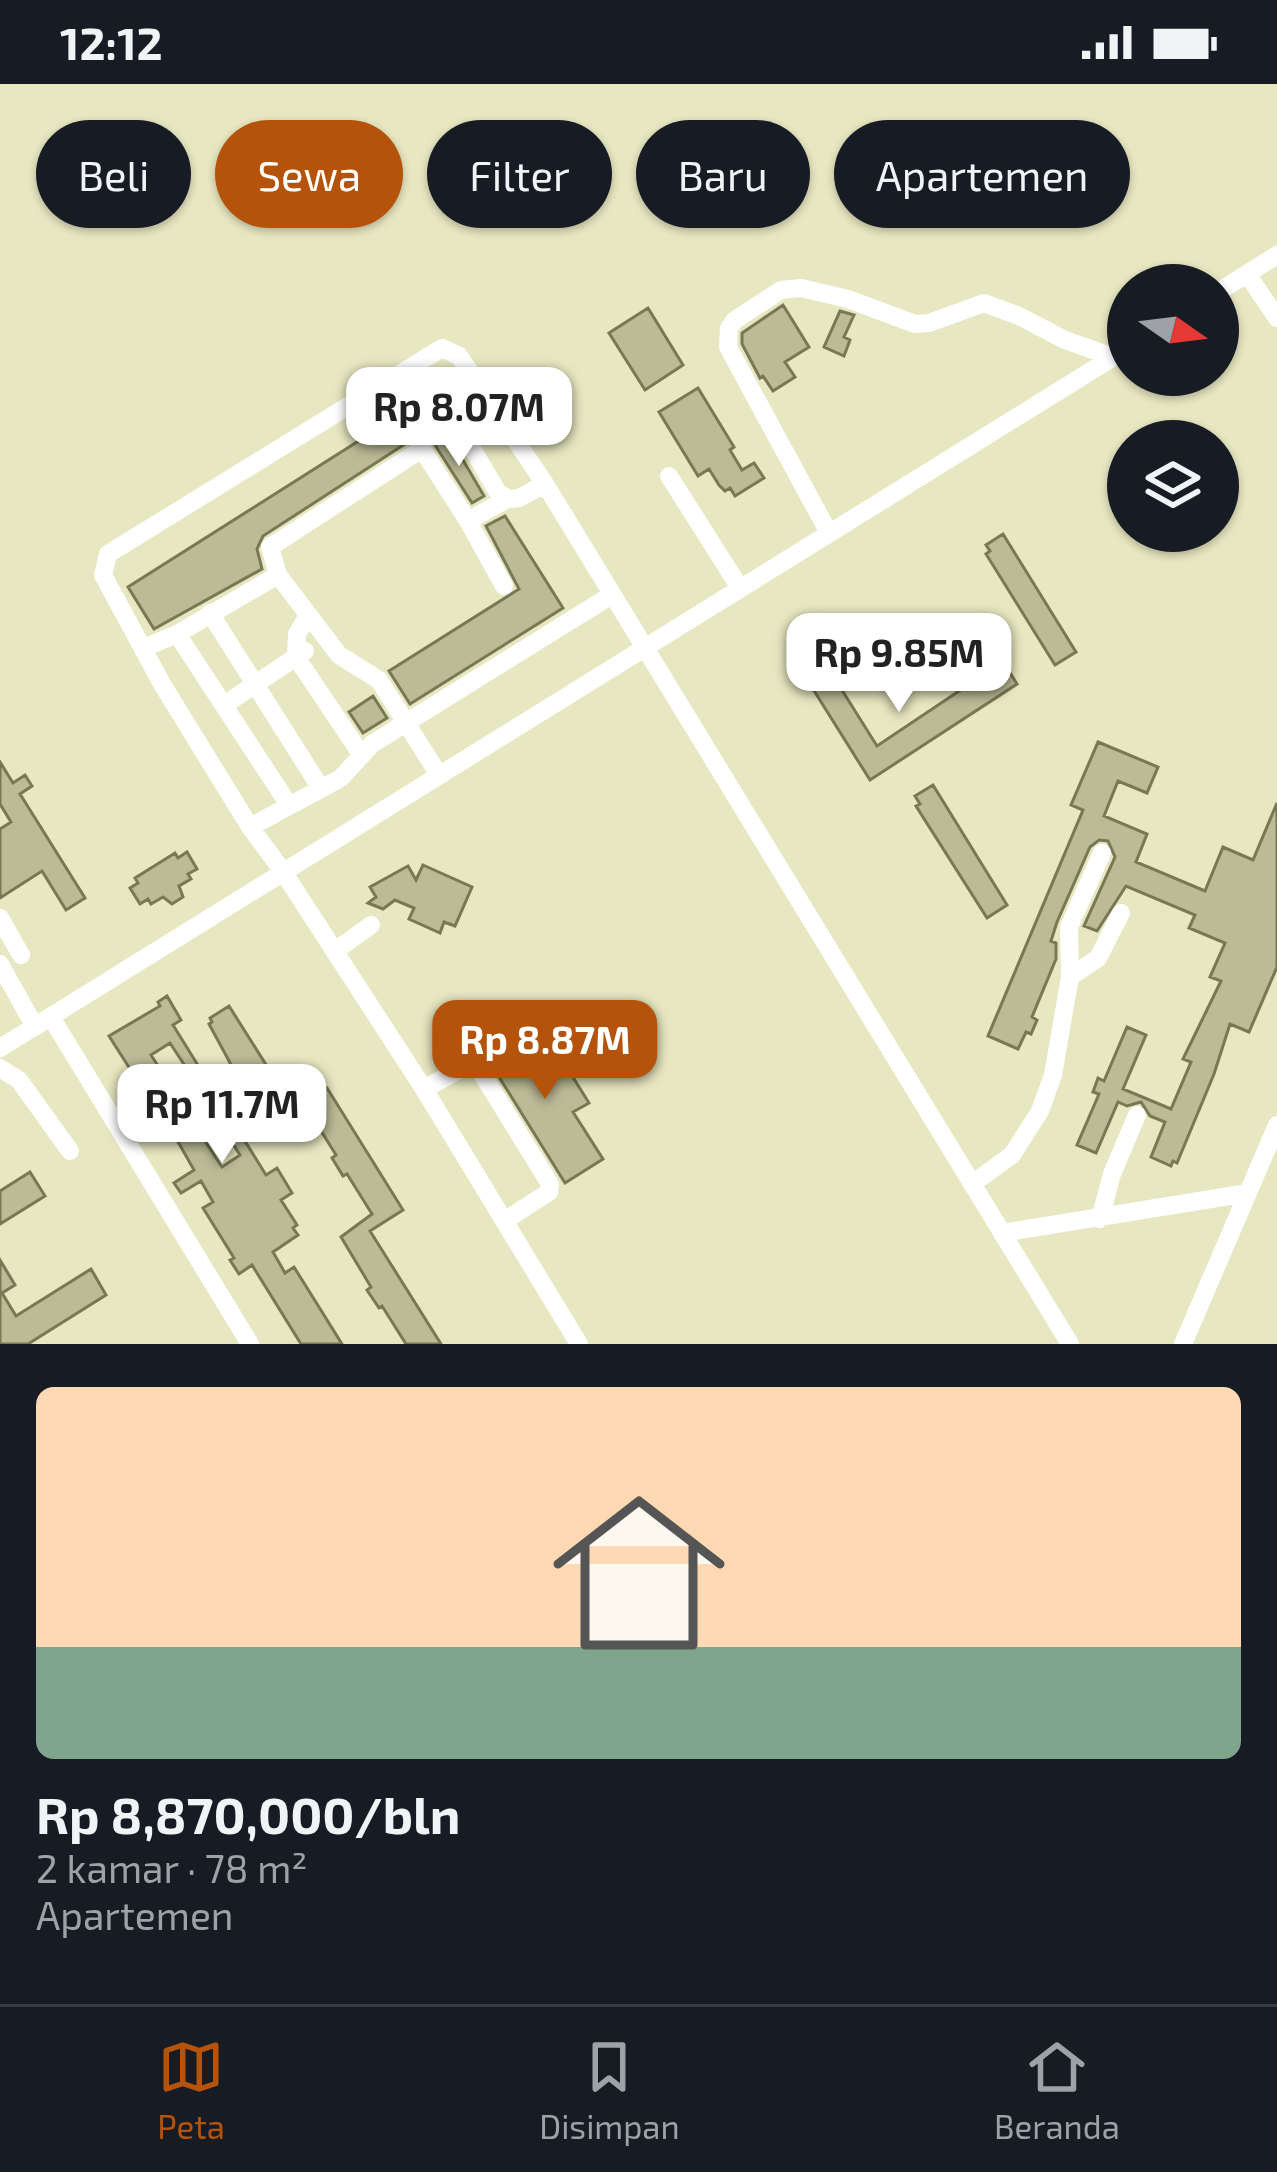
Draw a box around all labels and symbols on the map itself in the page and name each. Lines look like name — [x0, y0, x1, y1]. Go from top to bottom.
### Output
north arrow — [1107, 264, 1239, 396]
pin: Rp 8.07M — [335, 367, 583, 469]
pin: Rp 9.85M — [775, 613, 1023, 715]
pin: Rp 8.87M — [421, 1000, 669, 1102]
pin: Rp 11.7M — [98, 1064, 346, 1166]

